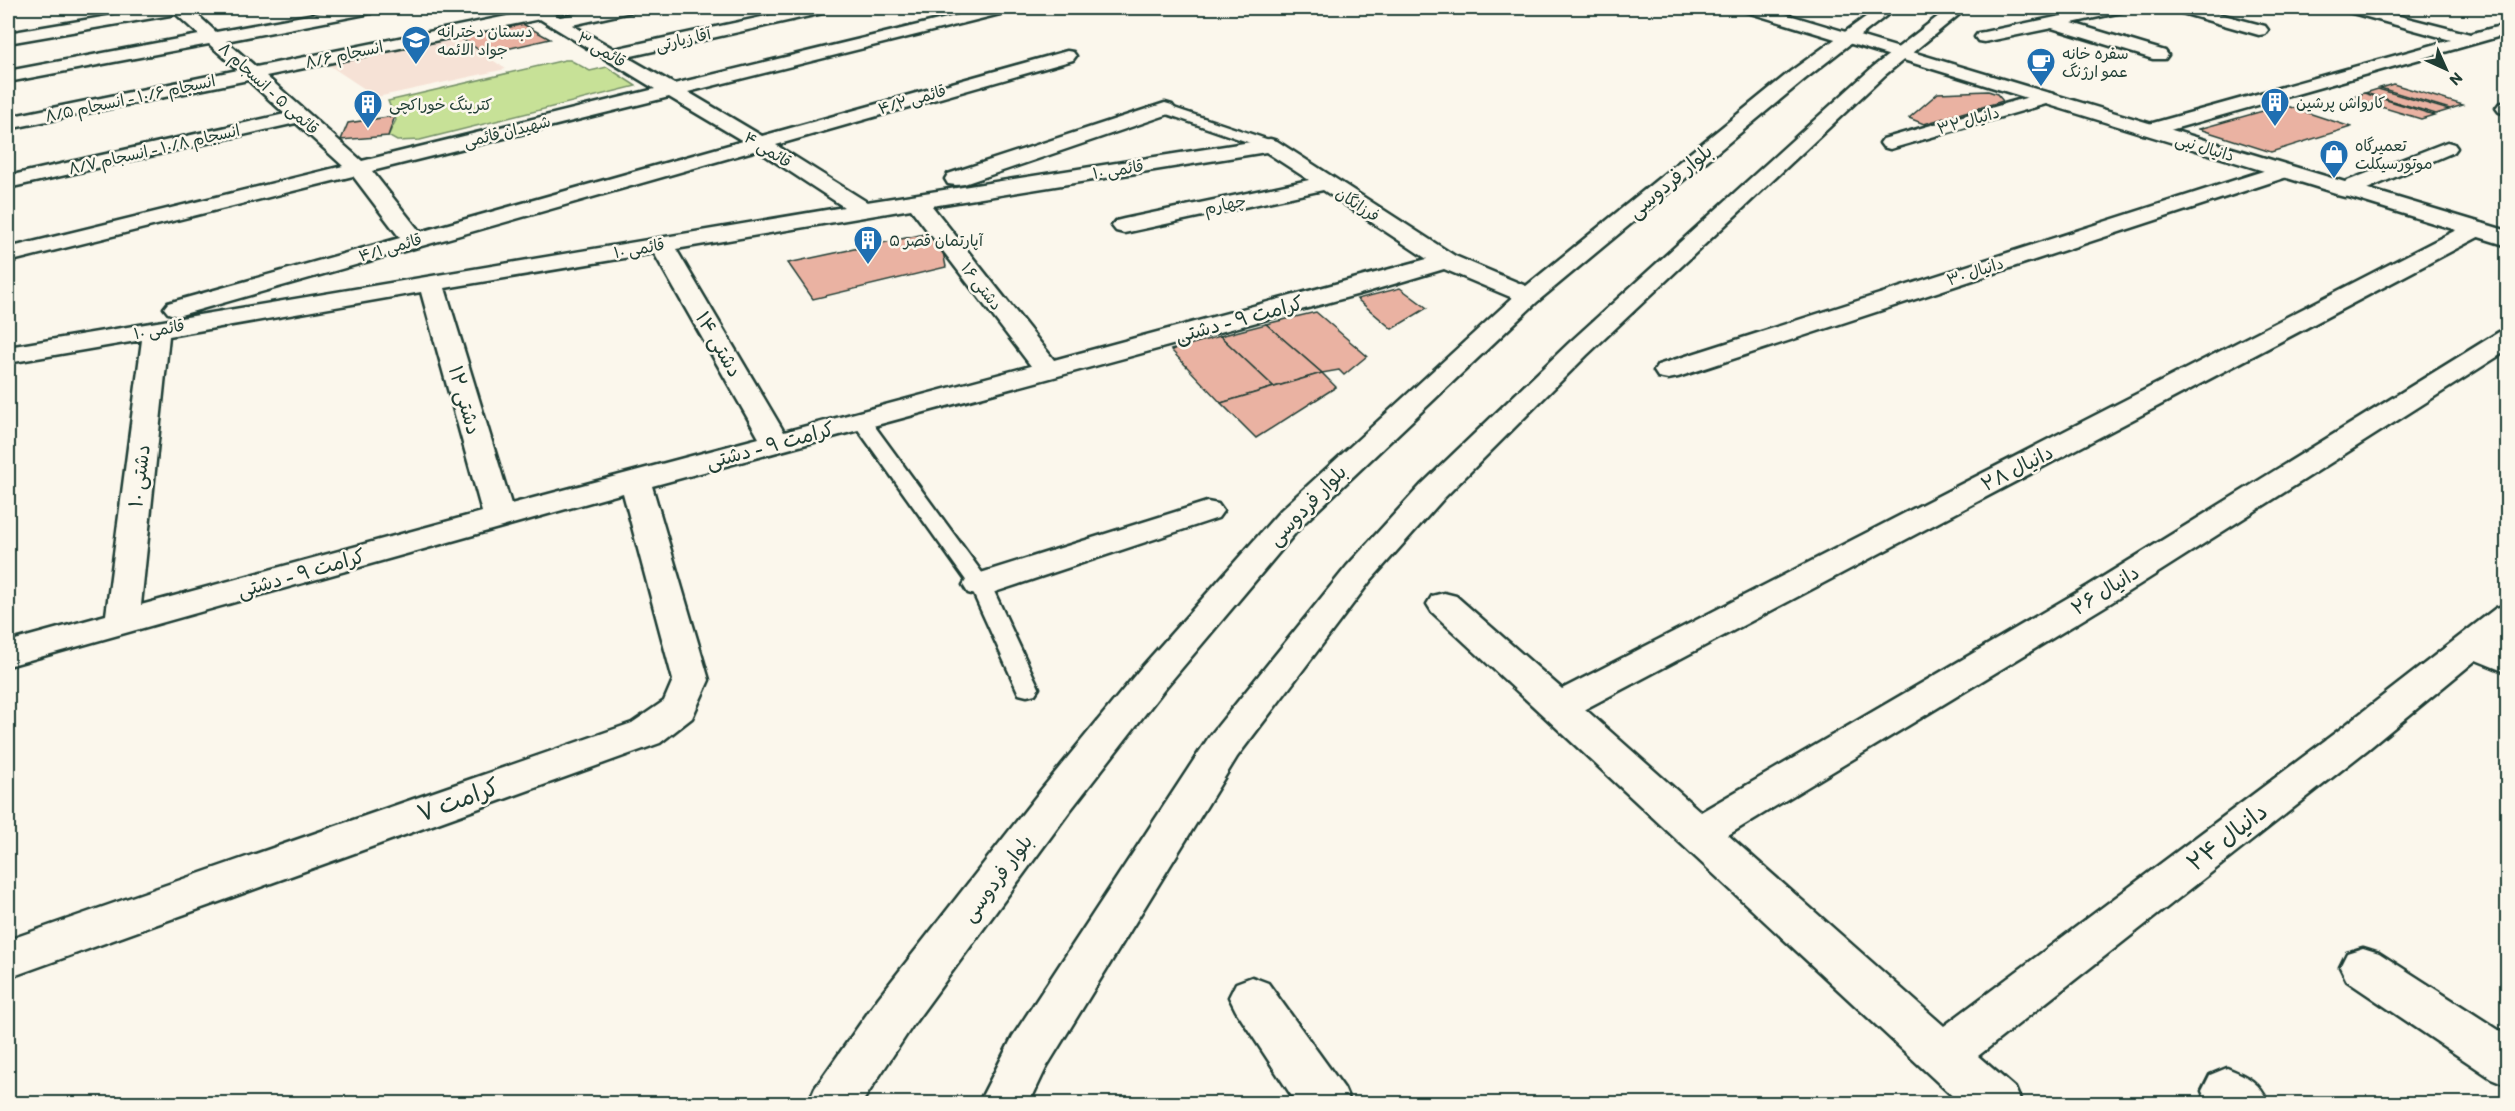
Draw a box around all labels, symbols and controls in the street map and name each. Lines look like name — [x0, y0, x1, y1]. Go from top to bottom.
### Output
place label: دبستان دخترانه جواد الائمه — [437, 22, 533, 60]
school or university icon: دبستان دخترانه جواد الائمه — [400, 24, 432, 66]
street label: آقا زیارتی — [654, 24, 714, 56]
street label: قائمی ۳ — [573, 28, 630, 72]
street label: انسجام ۸/۶ — [303, 37, 386, 75]
street label: قائمی ۵ - انسجام ۸ — [213, 38, 323, 141]
north arrow — [2416, 39, 2476, 99]
place label: سفره خانه عمو ارژنگ — [2062, 44, 2129, 82]
cafe icon: سفره خانه عمو ارژنگ — [2025, 46, 2057, 88]
text: N — [2446, 69, 2467, 90]
street label: انسجام ۱۰/۶ - انسجام ۸/۵ — [43, 71, 218, 129]
street label: قائمی ۴/۲ — [876, 81, 949, 119]
building icon: کارواش پرشین — [2259, 86, 2291, 128]
building icon: کترینگ خوراکچی — [352, 88, 384, 130]
place label: کارواش پرشین — [2296, 93, 2386, 113]
place label: کترینگ خوراکچی — [389, 95, 492, 115]
street label: دانیال ۳۲ — [1935, 103, 2001, 138]
street label: شهیدان قائمی — [462, 112, 553, 152]
street label: انسجام ۱۰/۸ - انسجام ۸/۷ — [66, 120, 242, 181]
street label: قائمی ۴ — [740, 128, 795, 172]
street label: دانیال نبی — [2173, 130, 2237, 166]
place label: تعمیرگاه موتورسیکلت — [2355, 136, 2433, 174]
shop icon: تعمیرگاه موتورسیکلت — [2318, 138, 2350, 180]
street label: بلوار فردوسی — [1623, 139, 1718, 224]
street label: قائمی ۱۰ — [1091, 156, 1145, 184]
street label: فرزانگان — [1332, 183, 1383, 226]
street label: چهارم — [1202, 191, 1248, 221]
building icon: آپارتمان قصر ۵ — [852, 224, 884, 266]
street label: قائمی ۴/۱ — [356, 229, 424, 267]
place label: آپارتمان قصر ۵ — [889, 231, 984, 251]
street label: قائمی ۱۰ — [612, 235, 666, 263]
street label: دانیال ۳۰ — [1944, 253, 2006, 290]
street label: دشتی ۱۶ — [956, 259, 1006, 315]
street label: کرامت ۹ - دشتی — [1172, 290, 1306, 349]
street label: دشتی ۱۴ — [690, 307, 747, 382]
street label: قائمی ۱۰ — [132, 316, 186, 344]
street label: دشتی ۱۲ — [443, 363, 486, 437]
street label: کرامت ۹ - دشتی — [703, 416, 837, 475]
street label: دانیال ۲۸ — [1977, 440, 2057, 496]
street label: دشتی ۱۰ — [123, 443, 156, 509]
street label: بلوار فردوسی — [1263, 460, 1352, 551]
street label: کرامت ۹ - دشتی — [234, 543, 368, 604]
street label: دانیال ۲۶ — [2067, 560, 2143, 620]
street label: کرامت ۷ — [413, 771, 503, 828]
street label: دانیال ۲۴ — [2181, 796, 2273, 877]
street label: بلوار فردوسی — [956, 830, 1038, 927]

